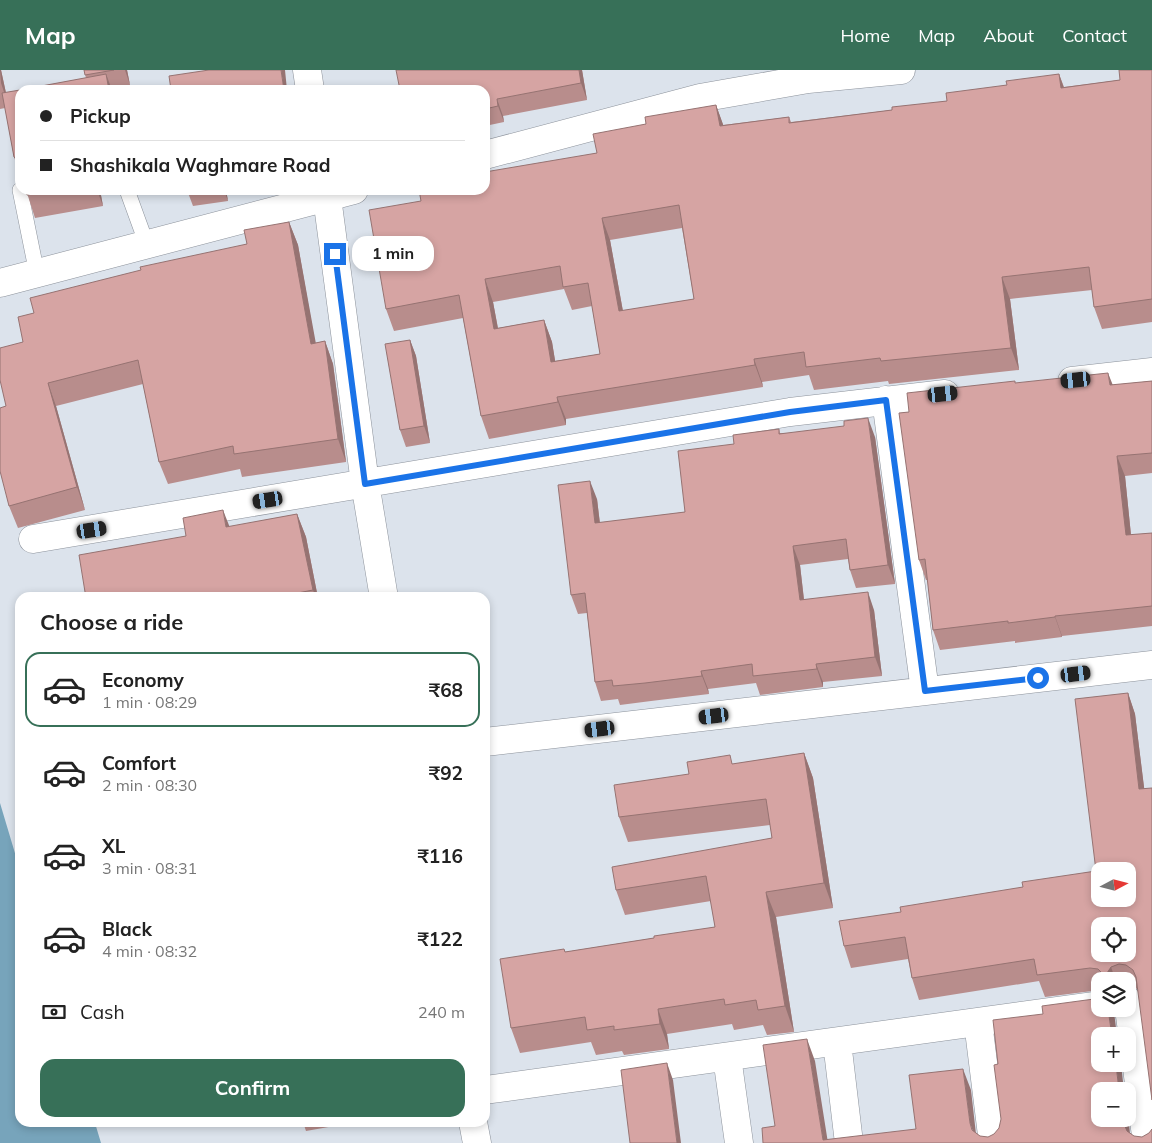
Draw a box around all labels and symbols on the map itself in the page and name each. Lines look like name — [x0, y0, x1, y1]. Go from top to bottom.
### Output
callout: 1 min — [352, 236, 435, 272]
route end — [324, 243, 346, 265]
car — [1060, 371, 1091, 389]
car — [927, 385, 958, 403]
car — [252, 490, 283, 510]
car — [76, 520, 107, 540]
car — [1060, 665, 1091, 683]
route start — [1027, 667, 1049, 689]
car — [698, 707, 729, 725]
car — [584, 720, 615, 738]
north arrow — [1091, 862, 1136, 908]

